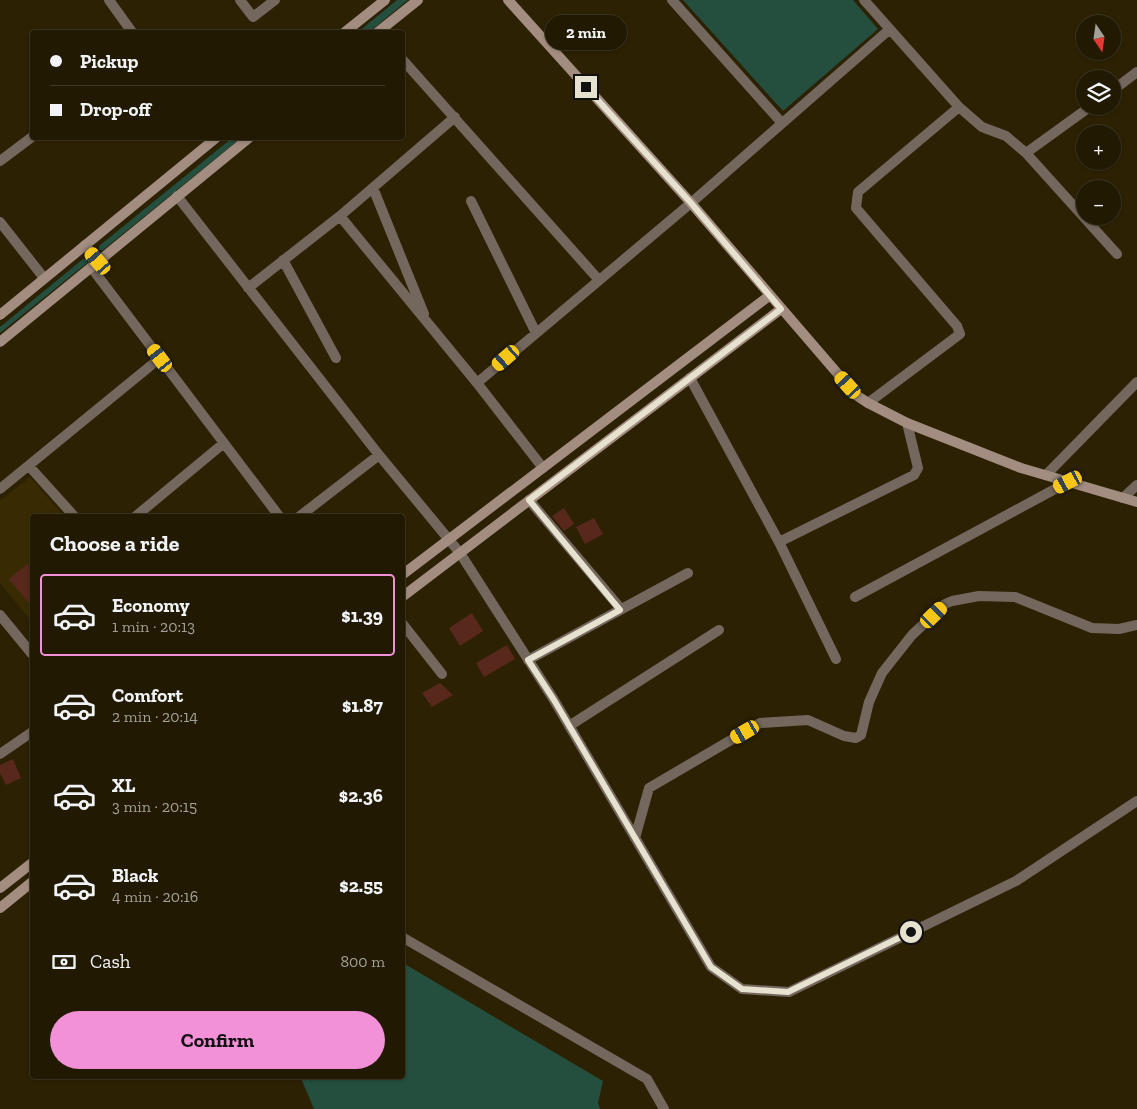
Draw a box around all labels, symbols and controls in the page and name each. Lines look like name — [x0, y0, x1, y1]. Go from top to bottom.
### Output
callout: 2 min — [545, 14, 627, 49]
north arrow — [1076, 15, 1121, 60]
map controls — [1076, 15, 1121, 225]
text: 2 min — [566, 23, 606, 42]
text: Pickup — [80, 50, 138, 73]
button: layers — [1076, 70, 1121, 115]
route end — [575, 76, 597, 98]
text: Drop-off — [80, 98, 151, 121]
button: + — [1076, 125, 1121, 170]
button: − — [1076, 180, 1121, 225]
car — [82, 245, 113, 277]
car — [144, 342, 175, 374]
car — [489, 342, 522, 374]
car — [832, 369, 863, 401]
car — [1051, 468, 1084, 496]
text: Choose a ride — [50, 530, 180, 557]
icon: car — [52, 593, 97, 638]
text: Economy — [112, 594, 190, 617]
car — [917, 599, 950, 631]
text: $1.39 — [341, 604, 383, 627]
text: 1 min · 20:13 — [112, 617, 195, 636]
icon: car — [52, 683, 97, 728]
text: Comfort — [112, 684, 183, 707]
text: $1.87 — [342, 694, 383, 717]
text: 2 min · 20:14 — [112, 707, 198, 726]
car — [728, 718, 761, 746]
icon: car — [52, 773, 97, 818]
text: XL — [112, 774, 135, 797]
text: $2.36 — [339, 784, 383, 807]
text: 3 min · 20:15 — [112, 797, 197, 816]
icon: car — [52, 863, 97, 908]
text: Black — [112, 864, 158, 887]
text: $2.55 — [339, 874, 383, 897]
text: 4 min · 20:16 — [112, 887, 198, 906]
route start — [900, 921, 922, 943]
icon: cash — [50, 948, 78, 976]
text: Cash — [90, 950, 130, 973]
text: 800 m — [341, 952, 385, 971]
button: Confirm — [50, 1011, 385, 1069]

